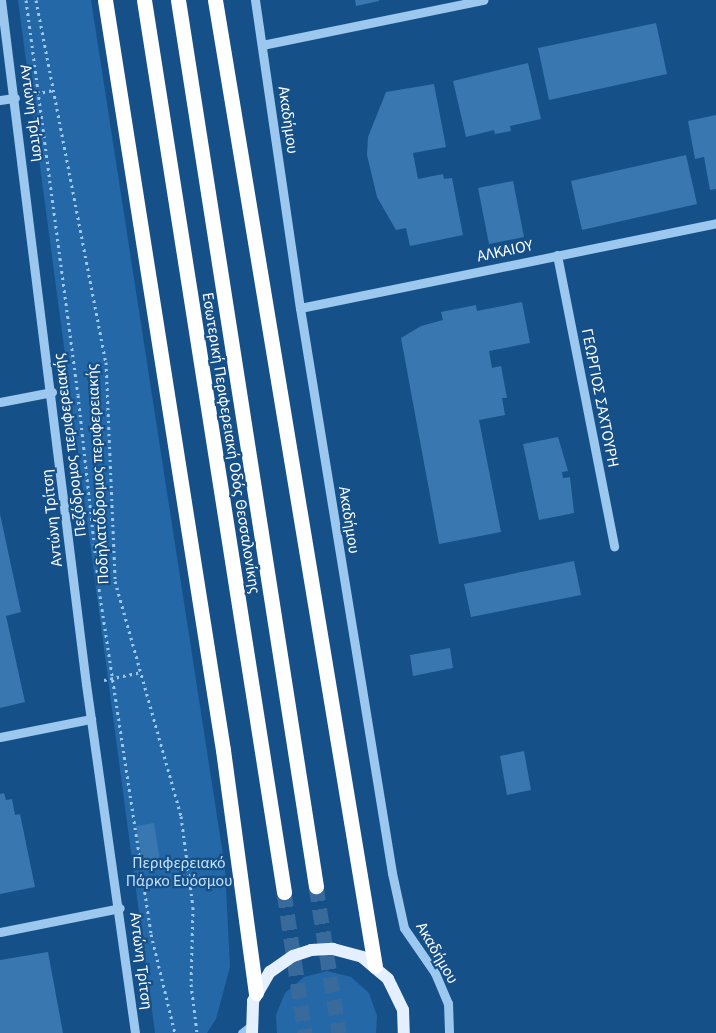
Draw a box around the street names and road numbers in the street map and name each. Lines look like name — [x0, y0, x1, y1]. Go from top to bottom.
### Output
street label: Αντώνη Τρίτση — [16, 63, 48, 163]
street label: Ακαδήμου — [274, 85, 302, 155]
street label: ΑΛΚΑΙΟΥ — [475, 236, 535, 266]
street label: Εσωτερική Περιφερειακή Οδός Θεσσαλονίκης — [198, 291, 264, 595]
street label: ΓΕΩΡΓΙΟΣ ΣΑΧΤΟΥΡΗ — [577, 327, 623, 469]
street label: Πεζόδρομος περιφερειακής — [49, 352, 91, 538]
street label: Ποδηλατόδρομος περιφερειακής — [83, 363, 113, 585]
street label: Αντώνη Τρίτση — [37, 468, 67, 568]
street label: Ακαδήμου — [334, 485, 364, 555]
street label: Αντώνη Τρίτση — [126, 911, 156, 1011]
street label: Ακαδήμου — [412, 919, 462, 987]

